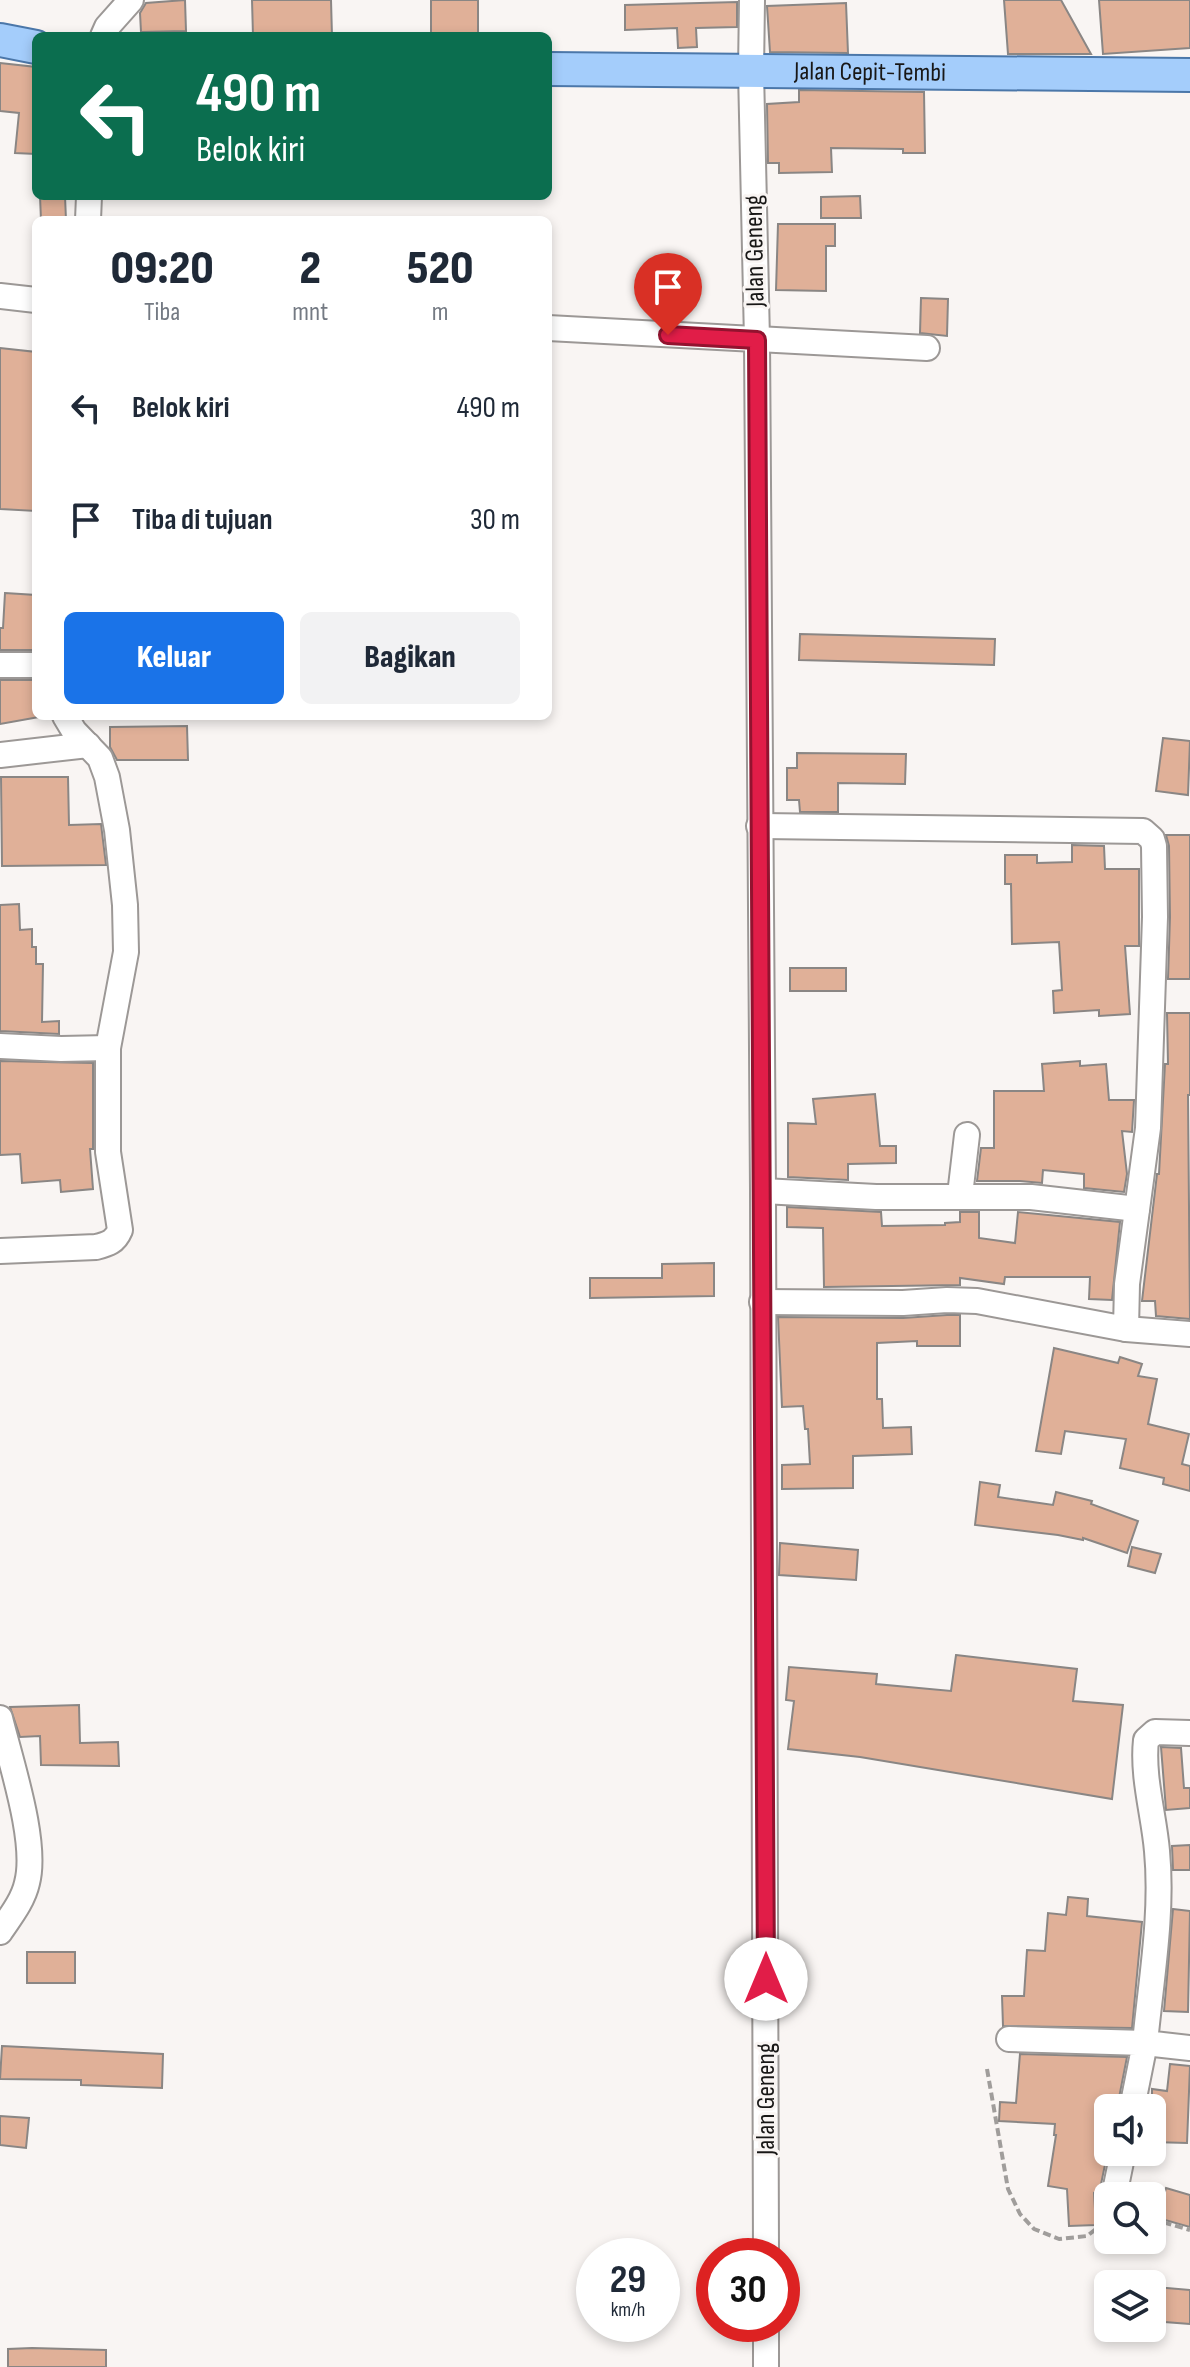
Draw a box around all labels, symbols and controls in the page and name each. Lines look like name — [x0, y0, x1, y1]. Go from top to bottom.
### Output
street label: Jalan Cepit-Tembi — [793, 56, 946, 88]
text: 490 m — [196, 61, 321, 128]
icon: left — [64, 64, 168, 168]
text: Belok kiri — [196, 129, 305, 172]
street label: Jalan Geneng — [739, 195, 771, 308]
text: 09:20 — [110, 240, 214, 297]
text: 2 — [300, 240, 321, 297]
text: 520 — [407, 240, 474, 297]
pin — [634, 253, 702, 335]
icon: arrive — [646, 265, 690, 309]
text: Tiba — [144, 297, 180, 328]
text: mnt — [292, 297, 328, 328]
text: m — [432, 297, 448, 328]
icon: left — [64, 386, 108, 430]
text: Belok kiri — [132, 390, 230, 426]
text: 490 m — [457, 390, 520, 426]
icon: arrive — [64, 498, 108, 542]
text: Tiba di tujuan — [132, 502, 273, 538]
text: 30 m — [470, 502, 520, 538]
button: Keluar — [64, 612, 284, 704]
button: Bagikan — [300, 612, 520, 704]
position arrow — [724, 1937, 808, 2021]
street label: Jalan Geneng — [751, 2043, 782, 2156]
map controls — [1094, 2094, 1166, 2342]
button: sound — [1094, 2094, 1166, 2166]
button: search — [1094, 2182, 1166, 2254]
speed limit sign: 30 — [696, 2238, 800, 2342]
text: 29 — [610, 2256, 646, 2304]
button: layers — [1094, 2270, 1166, 2342]
text: km/h — [611, 2298, 645, 2322]

